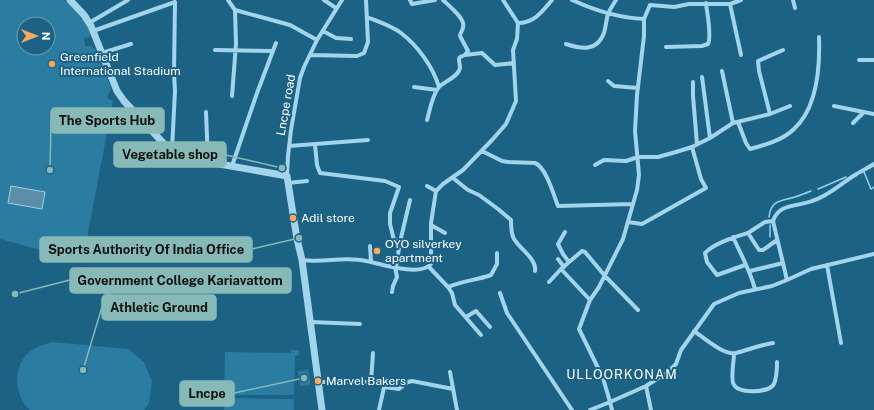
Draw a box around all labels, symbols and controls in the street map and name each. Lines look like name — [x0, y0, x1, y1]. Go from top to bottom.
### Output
north arrow — [16, 16, 56, 56]
text: N — [40, 32, 52, 40]
place label: Greenfield International Stadium — [60, 50, 181, 78]
marker: Greenfield International Stadium — [47, 59, 57, 69]
street label: Lncpe road — [274, 73, 298, 137]
callout: The Sports Hub — [51, 108, 164, 133]
text: The Sports Hub — [59, 113, 155, 128]
callout: Vegetable shop — [114, 142, 226, 167]
text: Vegetable shop — [122, 147, 218, 162]
place label: Adil store — [301, 211, 355, 225]
marker: Adil store — [288, 213, 298, 223]
callout: Sports Authority Of India Office — [40, 237, 252, 262]
place label: OYO silverkey apartment — [385, 237, 462, 265]
text: Sports Authority Of India Office — [48, 242, 244, 257]
marker: OYO silverkey apartment — [372, 246, 382, 256]
callout: Government College Kariavattom — [70, 268, 291, 293]
text: Government College Kariavattom — [77, 273, 283, 288]
callout: Athletic Ground — [102, 295, 216, 320]
text: Athletic Ground — [110, 300, 208, 315]
district label: ULLOORKONAM — [566, 367, 678, 382]
place label: Marvel Bakers — [326, 374, 406, 388]
marker: Marvel Bakers — [313, 376, 323, 386]
callout: Lncpe — [180, 381, 234, 406]
text: Lncpe — [188, 386, 226, 401]

